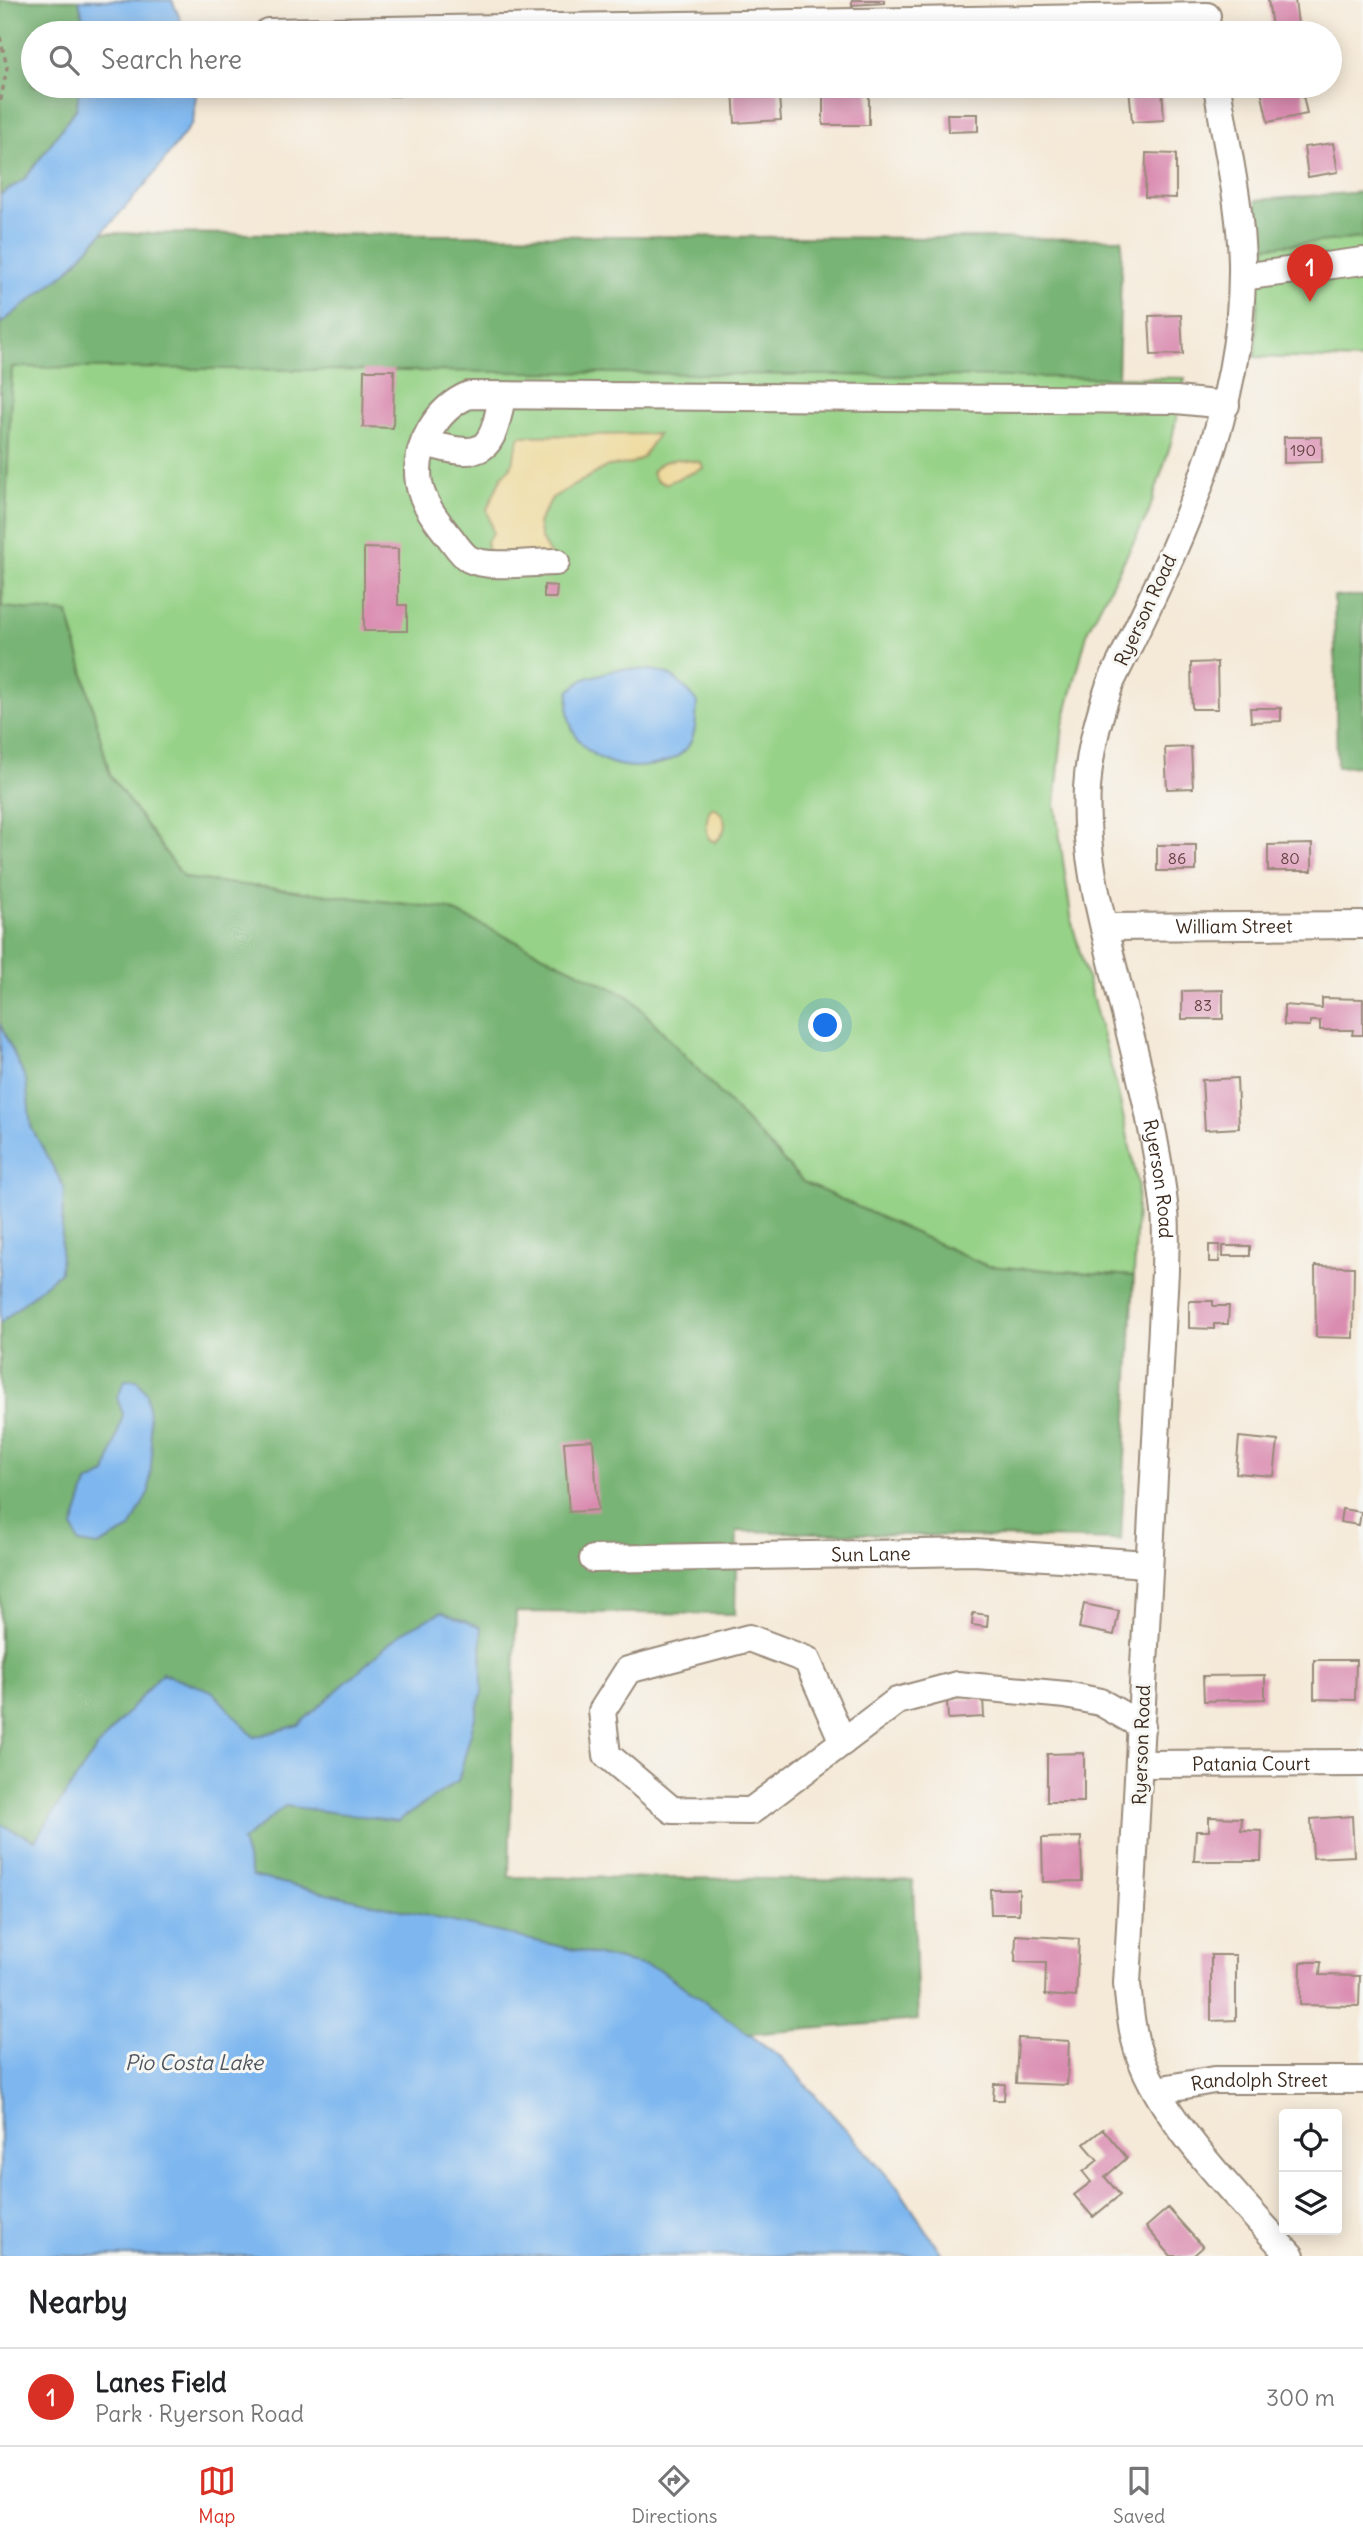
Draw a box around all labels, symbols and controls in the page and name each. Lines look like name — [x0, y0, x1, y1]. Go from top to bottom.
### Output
search box — [21, 21, 1342, 98]
icon: search — [45, 41, 83, 79]
text: Search here — [101, 43, 242, 76]
pin: 1 — [1287, 244, 1333, 302]
house number: 190 — [1290, 440, 1316, 460]
street label: Ryerson Road — [1109, 550, 1181, 670]
house number: 86 — [1168, 848, 1186, 868]
house number: 80 — [1280, 848, 1300, 868]
street label: William Street — [1175, 914, 1293, 938]
house number: 83 — [1194, 995, 1212, 1015]
your location — [808, 1008, 842, 1042]
street label: Ryerson Road — [1138, 1117, 1178, 1238]
street label: Sun Lane — [831, 1541, 911, 1567]
street label: Ryerson Road — [1127, 1685, 1155, 1805]
street label: Patania Court — [1192, 1751, 1310, 1776]
water label: Pio Costa Lake — [125, 2049, 265, 2076]
street label: Randolph Street — [1189, 2068, 1328, 2096]
map controls — [1279, 2109, 1342, 2235]
button: locate — [1279, 2109, 1342, 2172]
button: layers — [1279, 2172, 1342, 2235]
text: Nearby — [28, 2283, 128, 2321]
text: Lanes Field — [95, 2366, 227, 2399]
text: 1 — [46, 2383, 56, 2412]
text: 300 m — [1266, 2383, 1335, 2412]
text: Park · Ryerson Road — [95, 2399, 304, 2428]
tab: Map — [198, 2462, 236, 2528]
tab: Directions — [632, 2462, 717, 2528]
tab: Saved — [1113, 2462, 1165, 2528]

